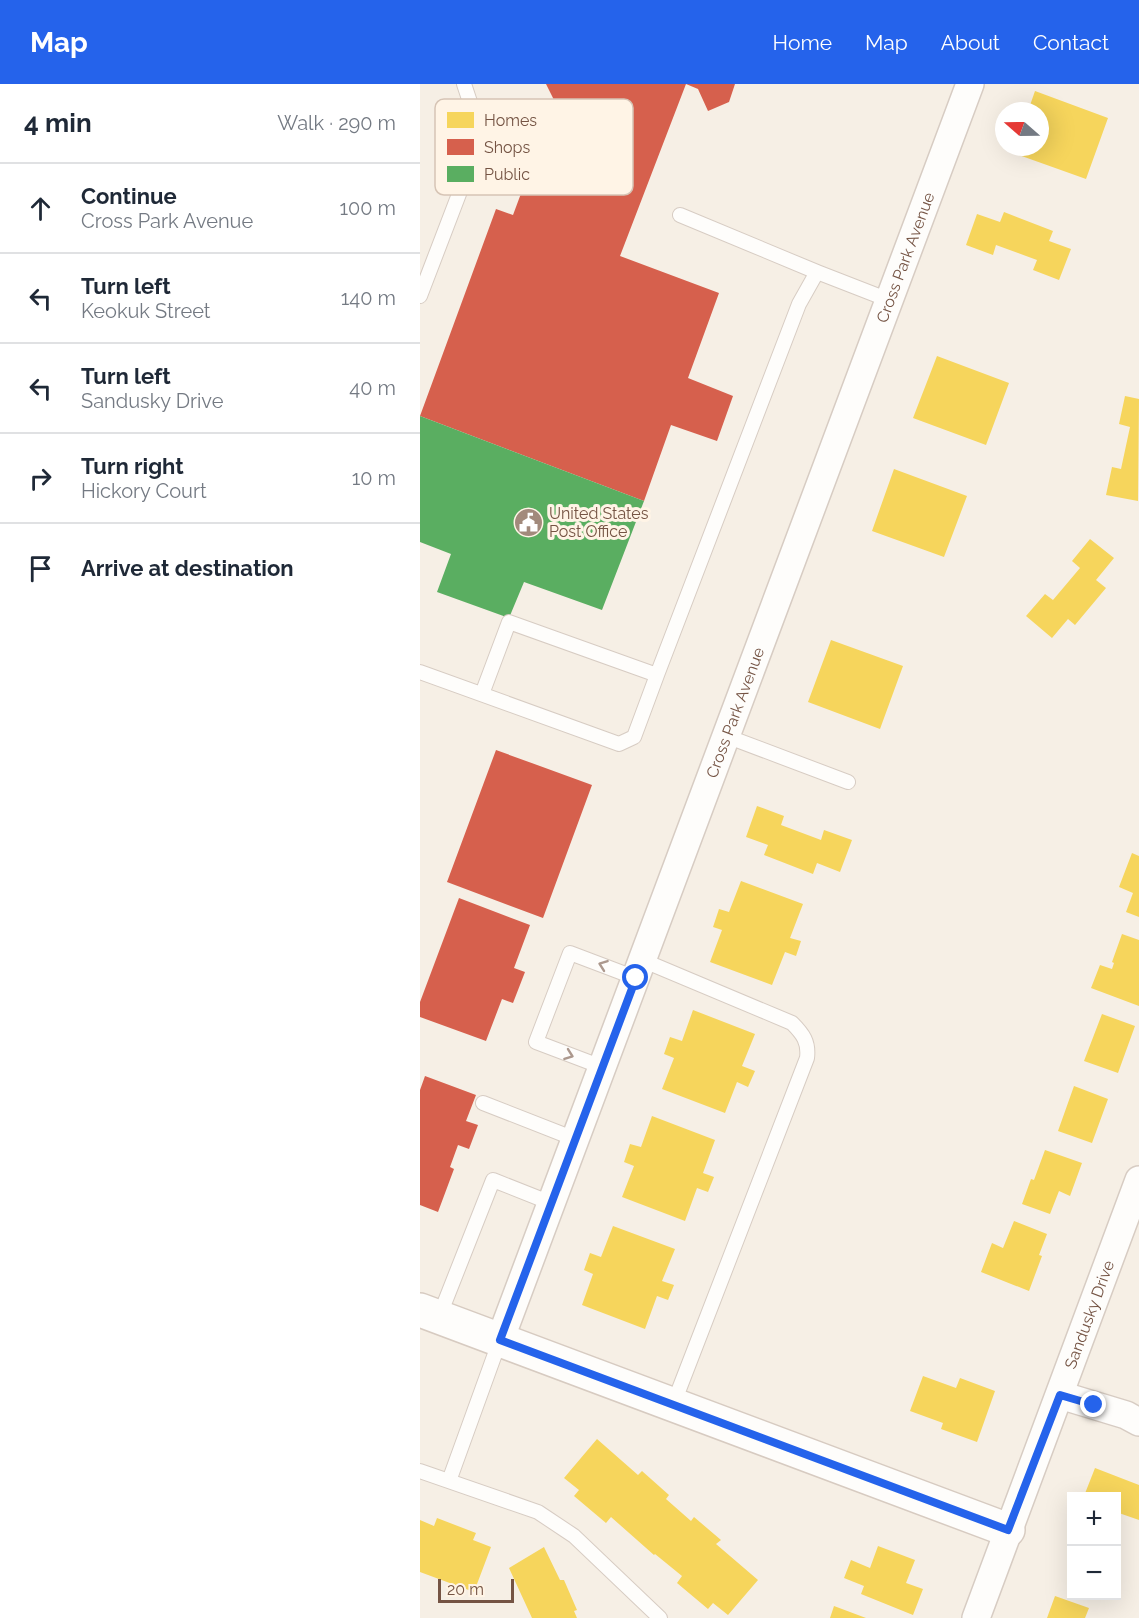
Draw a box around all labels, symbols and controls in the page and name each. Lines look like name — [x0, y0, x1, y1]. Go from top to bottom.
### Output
text: Map — [30, 26, 88, 59]
text: Home — [773, 30, 832, 55]
text: Map — [865, 30, 908, 55]
text: About — [941, 30, 1000, 55]
text: Contact — [1033, 30, 1109, 55]
legend — [435, 99, 633, 195]
north arrow — [995, 102, 1049, 156]
text: 4 min — [24, 108, 92, 138]
text: Walk · 290 m — [277, 111, 396, 135]
text: Homes — [484, 111, 537, 130]
text: Shops — [484, 138, 530, 157]
text: Public — [484, 165, 530, 184]
text: Continue — [81, 183, 177, 209]
street label: Cross Park Avenue — [872, 189, 938, 325]
icon: ahead — [24, 192, 57, 225]
text: 100 m — [339, 196, 396, 220]
text: Cross Park Avenue — [81, 209, 253, 233]
text: Turn left — [81, 273, 171, 299]
icon: left — [24, 282, 57, 315]
text: 140 m — [341, 286, 396, 310]
text: Keokuk Street — [81, 299, 211, 323]
text: Turn left — [81, 363, 171, 389]
icon: left — [24, 372, 57, 405]
text: 40 m — [349, 376, 396, 400]
text: Sandusky Drive — [81, 389, 223, 413]
text: Turn right — [81, 453, 184, 479]
icon: right — [24, 462, 57, 495]
text: 10 m — [352, 466, 396, 490]
text: Hickory Court — [81, 479, 207, 503]
place label: United States Post Office — [549, 504, 649, 541]
public building icon: United States Post Office — [512, 506, 544, 538]
icon: arrive — [24, 552, 57, 585]
text: Arrive at destination — [81, 555, 294, 581]
street label: Cross Park Avenue — [702, 645, 768, 780]
one-way arrow — [598, 959, 609, 972]
route start — [622, 964, 648, 990]
one-way arrow — [563, 1047, 574, 1060]
street label: Sandusky Drive — [1060, 1258, 1118, 1371]
route end — [1080, 1391, 1106, 1417]
map controls — [1067, 1492, 1121, 1600]
button: + — [1067, 1492, 1121, 1546]
button: − — [1067, 1546, 1121, 1600]
scale bar — [438, 1576, 514, 1604]
text: 20 m — [447, 1580, 484, 1599]

